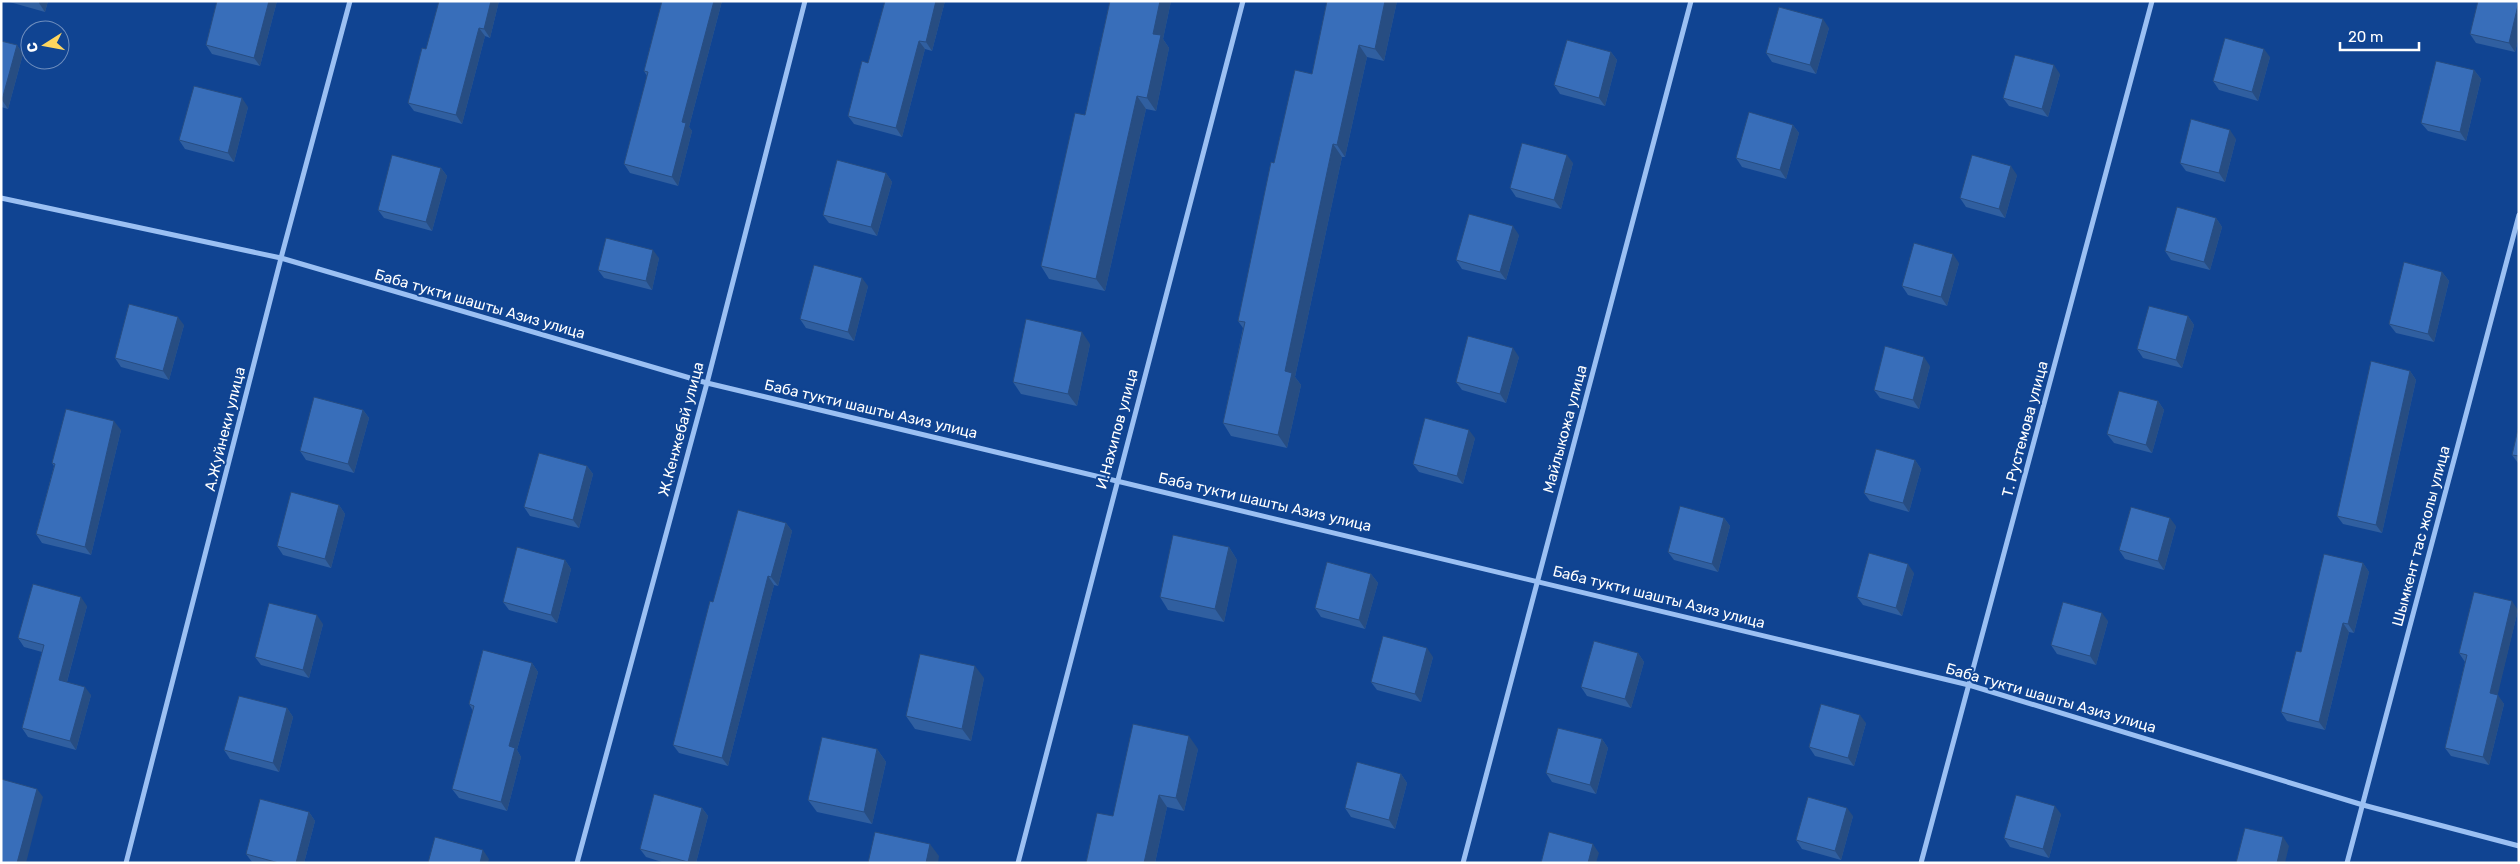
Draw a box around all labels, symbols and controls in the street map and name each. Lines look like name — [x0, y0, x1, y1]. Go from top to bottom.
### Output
north arrow — [20, 20, 70, 70]
scale bar — [2340, 20, 2419, 52]
text: 20 m — [2348, 28, 2383, 46]
text: С — [23, 41, 42, 54]
street label: Баба тукти шашты Азиз улица — [373, 265, 587, 343]
street label: Т. Рустемова улица — [1998, 359, 2052, 499]
street label: Ж.Кенжебай улица — [654, 360, 708, 498]
street label: Майлыкожа улица — [1539, 363, 1591, 495]
street label: А.Жуйнеки улица — [201, 365, 249, 493]
street label: И.Нахипов улица — [1092, 367, 1142, 491]
street label: Баба тукти шашты Азиз улица — [763, 376, 979, 442]
street label: Шымкент тас жолы улица — [2388, 444, 2454, 628]
street label: Баба тукти шашты Азиз улица — [1157, 469, 1373, 535]
street label: Баба тукти шашты Азиз улица — [1551, 562, 1767, 632]
street label: Баба тукти шашты Азиз улица — [1944, 659, 2158, 737]

